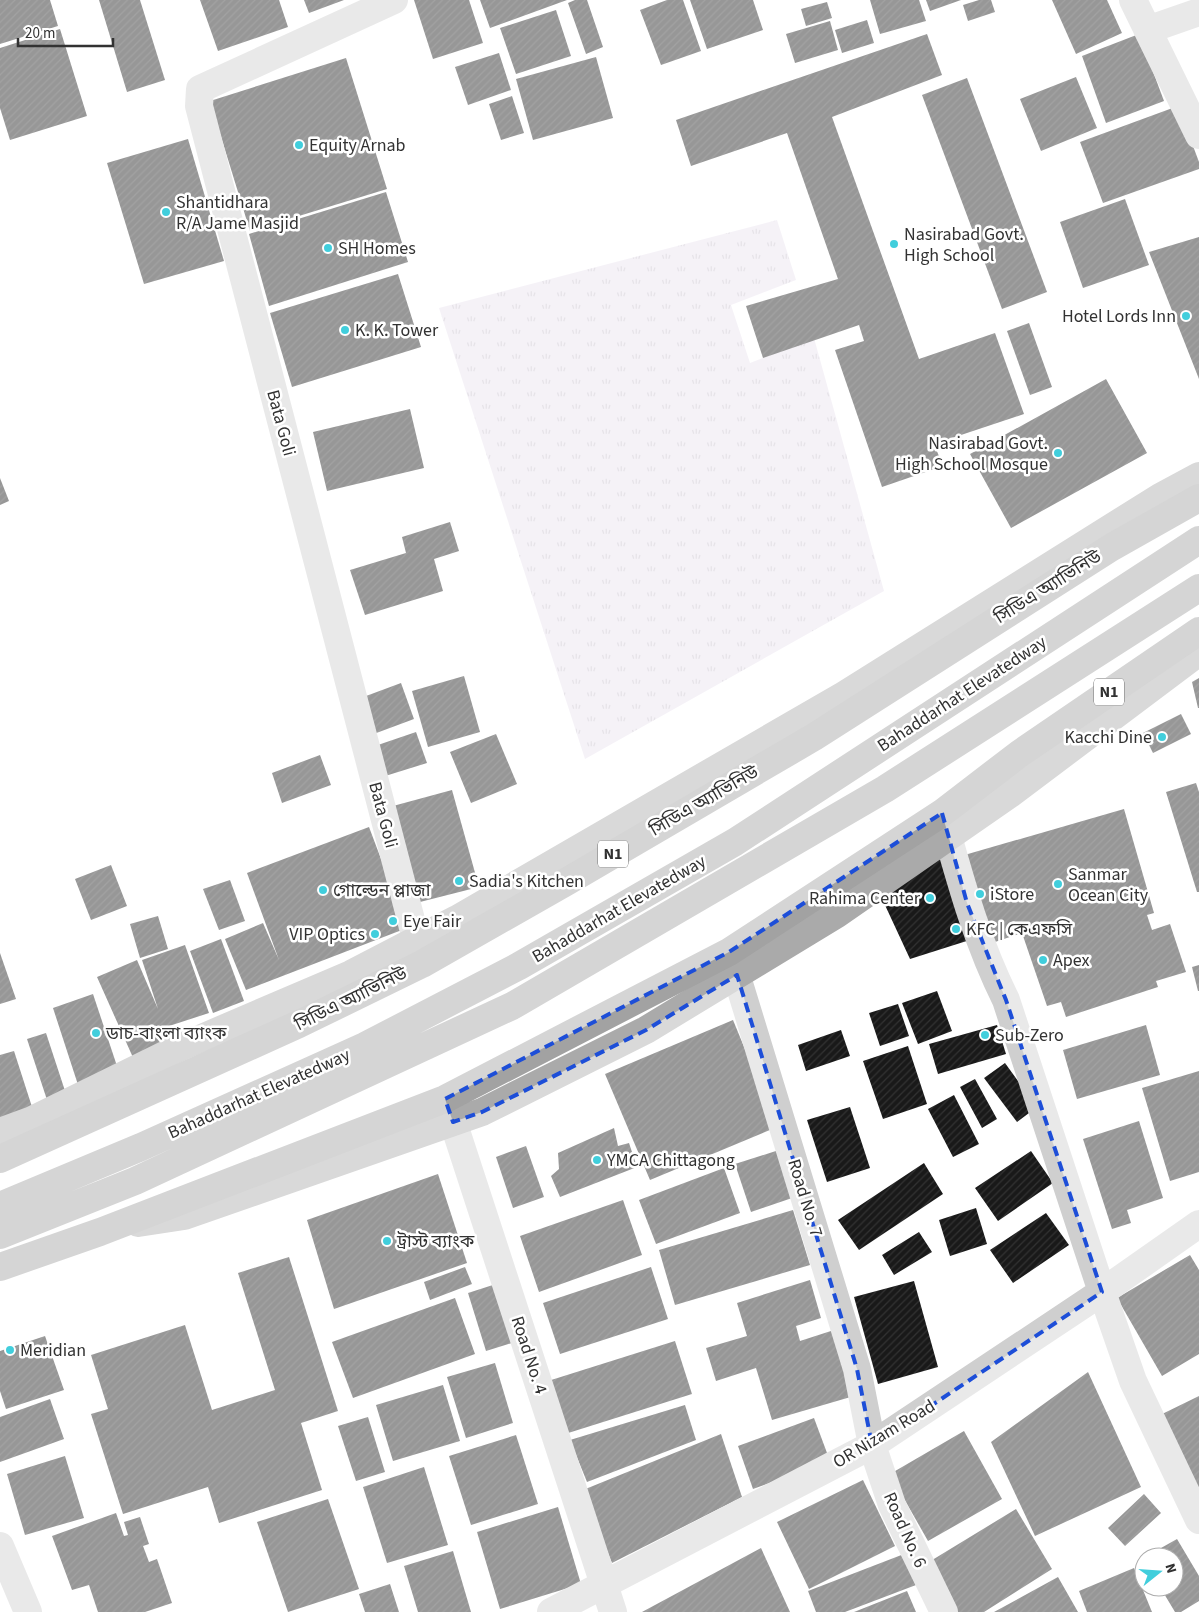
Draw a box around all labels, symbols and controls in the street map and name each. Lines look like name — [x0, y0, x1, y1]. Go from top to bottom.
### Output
scale bar — [18, 15, 112, 47]
text: 20 m — [25, 23, 55, 44]
place label: Equity Arnab — [309, 133, 406, 158]
marker: Equity Arnab — [293, 139, 305, 151]
place label: Shantidhara R/A Jame Masjid — [176, 190, 299, 236]
marker: Shantidhara R/A Jame Masjid — [160, 206, 172, 218]
place label: Nasirabad Govt. High School — [904, 222, 1024, 268]
place label: SH Homes — [338, 236, 416, 261]
marker: Nasirabad Govt. High School — [888, 238, 900, 250]
marker: SH Homes — [322, 242, 334, 254]
place label: Hotel Lords Inn — [1062, 304, 1176, 329]
marker: Hotel Lords Inn — [1180, 310, 1192, 322]
place label: K. K. Tower — [355, 318, 439, 343]
marker: K. K. Tower — [339, 324, 351, 336]
street label: Bata Goli — [260, 387, 302, 459]
place label: Nasirabad Govt. High School Mosque — [895, 431, 1048, 477]
marker: Nasirabad Govt. High School Mosque — [1052, 447, 1064, 459]
street label: সিডিএ অ্যাভিনিউ — [989, 544, 1106, 630]
street label: Bahaddarhat Elevatedway — [873, 630, 1052, 758]
road number: N1 — [1094, 679, 1124, 706]
place label: Kacchi Dine — [1064, 725, 1152, 750]
marker: Kacchi Dine — [1156, 731, 1168, 743]
street label: সিডিএ অ্যাভিনিউ — [644, 760, 763, 843]
street label: Bata Goli — [362, 779, 404, 851]
road number: N1 — [598, 841, 628, 868]
street label: Bahaddarhat Elevatedway — [527, 849, 711, 969]
place label: Sanmar Ocean City — [1068, 862, 1149, 908]
place label: Sadia's Kitchen — [469, 869, 584, 894]
marker: Sadia's Kitchen — [453, 875, 465, 887]
place label: গোল্ডেন প্লাজা — [333, 878, 431, 903]
marker: Sanmar Ocean City — [1052, 878, 1064, 890]
place label: iStore — [990, 882, 1034, 907]
marker: গোল্ডেন প্লাজা — [317, 884, 329, 896]
place label: Rahima Center — [809, 886, 921, 911]
marker: iStore — [974, 888, 986, 900]
marker: Rahima Center — [924, 892, 936, 904]
place label: Eye Fair — [403, 909, 462, 934]
marker: Eye Fair — [387, 915, 399, 927]
place label: KFC | কেএফসি — [966, 917, 1073, 942]
place label: VIP Optics — [289, 922, 365, 947]
marker: KFC | কেএফসি — [950, 923, 962, 935]
marker: VIP Optics — [369, 928, 381, 940]
place label: Apex — [1053, 948, 1090, 973]
marker: Apex — [1037, 954, 1049, 966]
street label: সিডিএ অ্যাভিনিউ — [290, 961, 411, 1037]
place label: ডাচ-বাংলা ব্যাংক — [105, 1021, 227, 1046]
place label: Sub-Zero — [995, 1023, 1064, 1048]
marker: ডাচ-বাংলা ব্যাংক — [90, 1027, 102, 1039]
marker: Sub-Zero — [979, 1029, 991, 1041]
street label: Bahaddarhat Elevatedway — [164, 1042, 355, 1146]
place label: YMCA Chittagong — [606, 1148, 735, 1173]
marker: YMCA Chittagong — [591, 1154, 603, 1166]
street label: Road No. 7 — [781, 1156, 829, 1240]
place label: ট্রাস্ট ব্যাংক — [396, 1229, 475, 1254]
marker: ট্রাস্ট ব্যাংক — [381, 1235, 393, 1247]
street label: Road No. 4 — [505, 1313, 553, 1397]
place label: Meridian — [20, 1338, 86, 1363]
marker: Meridian — [4, 1344, 16, 1356]
street label: OR Nizam Road — [828, 1394, 940, 1474]
street label: Road No. 6 — [877, 1488, 933, 1572]
north arrow — [1134, 1547, 1184, 1597]
text: N — [1160, 1561, 1181, 1576]

